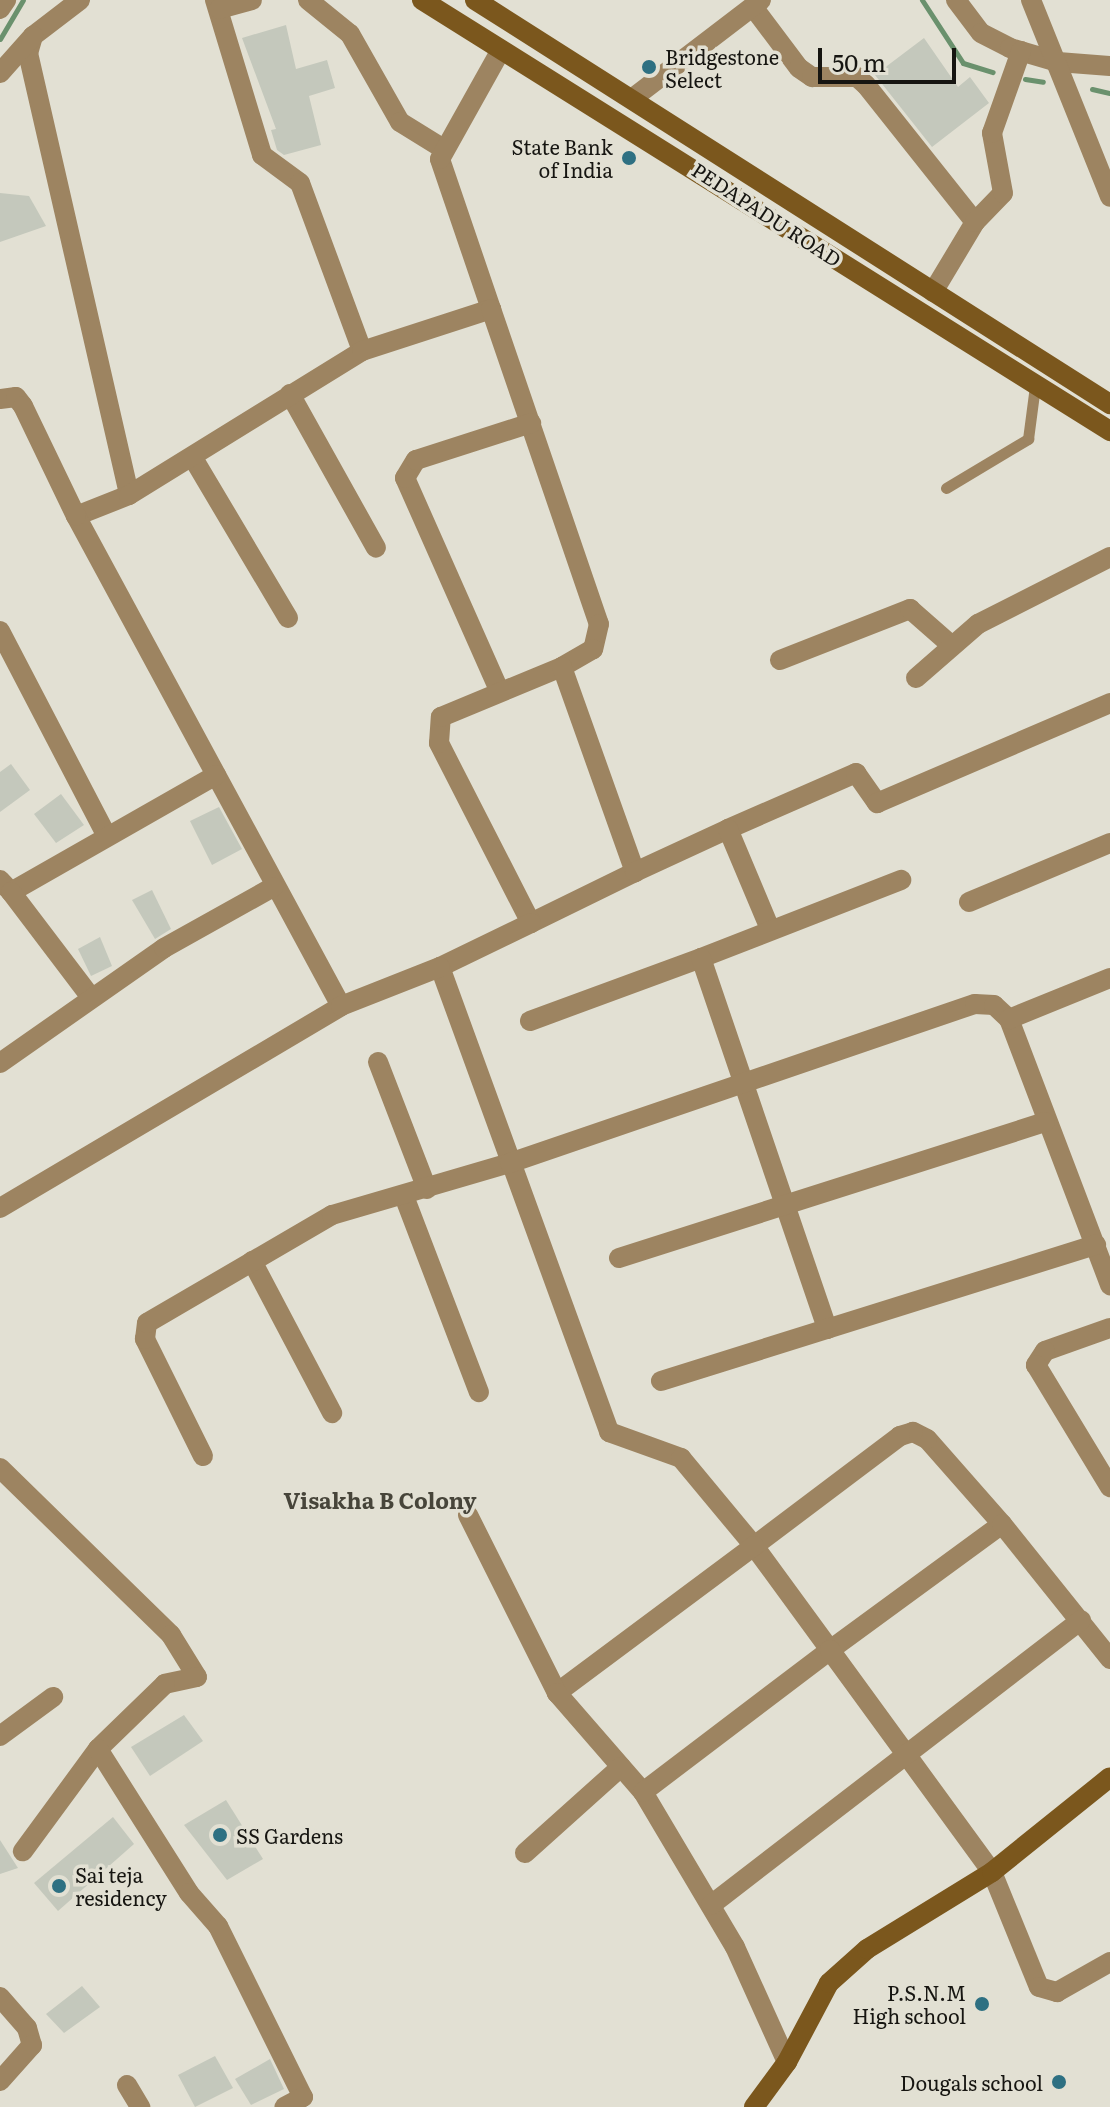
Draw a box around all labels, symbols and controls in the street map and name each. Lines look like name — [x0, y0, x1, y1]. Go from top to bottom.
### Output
scale bar — [822, 32, 960, 82]
place label: Bridgestone Select — [665, 44, 779, 91]
text: 50 m — [832, 44, 886, 79]
marker: Bridgestone Select — [640, 58, 658, 76]
place label: State Bank of India — [512, 134, 613, 181]
marker: State Bank of India — [620, 149, 638, 167]
street label: PEDAPADU ROAD — [688, 157, 846, 271]
district label: Visakha B Colony — [284, 1487, 476, 1513]
place label: SS Gardens — [236, 1823, 343, 1847]
marker: SS Gardens — [211, 1826, 229, 1844]
place label: Sai teja residency — [75, 1862, 167, 1909]
marker: Sai teja residency — [50, 1877, 68, 1895]
place label: P.S.N.M High school — [853, 1980, 966, 2027]
marker: P.S.N.M High school — [973, 1995, 991, 2013]
place label: Dougals school — [900, 2070, 1043, 2094]
marker: Dougals school — [1050, 2073, 1068, 2091]

